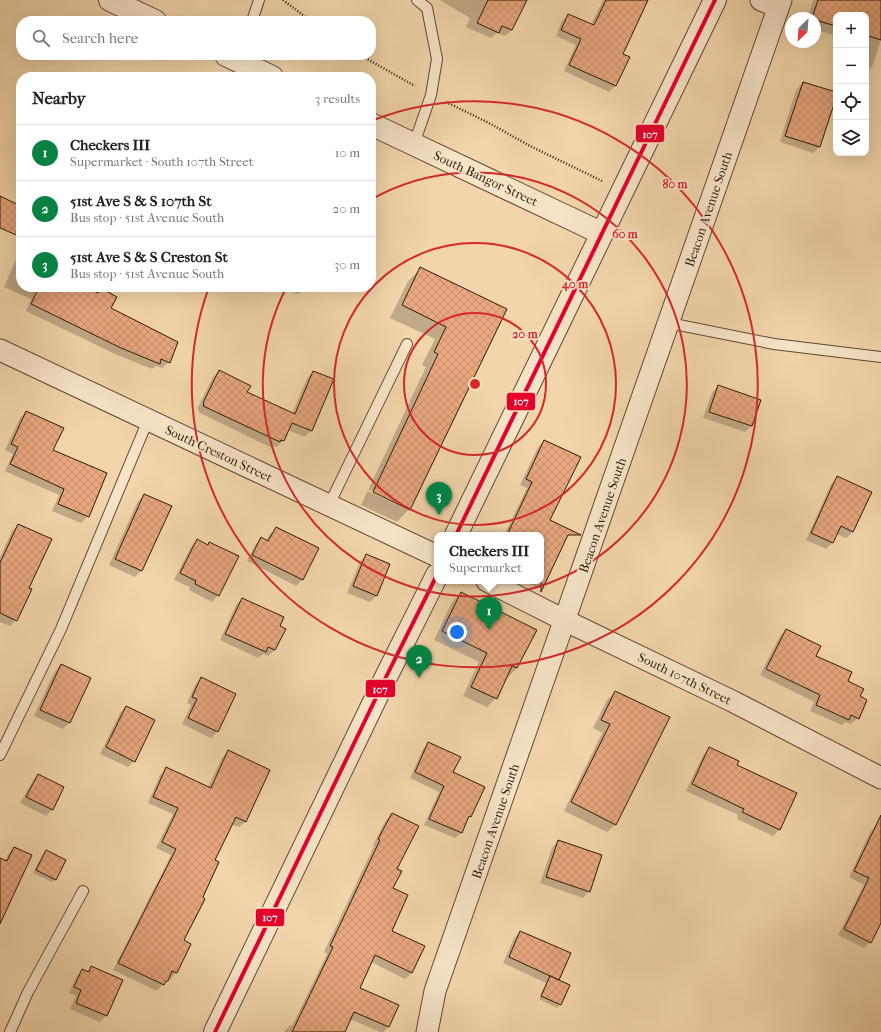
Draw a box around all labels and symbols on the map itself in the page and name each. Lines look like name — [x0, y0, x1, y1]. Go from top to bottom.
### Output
north arrow — [785, 12, 821, 48]
line badge: 107 — [635, 124, 665, 143]
text: 107 — [642, 128, 658, 141]
street label: South Bangor Street — [431, 148, 541, 209]
street label: Beacon Avenue South — [682, 149, 735, 269]
text: 80 m — [662, 177, 689, 191]
text: 60 m — [612, 227, 639, 241]
text: 40 m — [561, 277, 589, 292]
text: 20 m — [512, 327, 539, 341]
centre of rings — [468, 377, 482, 391]
line badge: 107 — [506, 392, 536, 411]
text: 107 — [513, 395, 529, 408]
street label: South Creston Street — [163, 422, 275, 485]
street label: Beacon Avenue South — [576, 455, 629, 575]
pin: 3 — [426, 482, 452, 515]
pin: 1 — [476, 597, 502, 630]
your location — [447, 622, 467, 642]
pin: 2 — [406, 645, 432, 678]
street label: South 107th Street — [636, 649, 734, 708]
line badge: 107 — [365, 679, 396, 698]
text: 107 — [372, 683, 388, 696]
street label: Beacon Avenue South — [469, 761, 522, 881]
line badge: 107 — [255, 908, 285, 927]
text: 107 — [262, 911, 278, 924]

